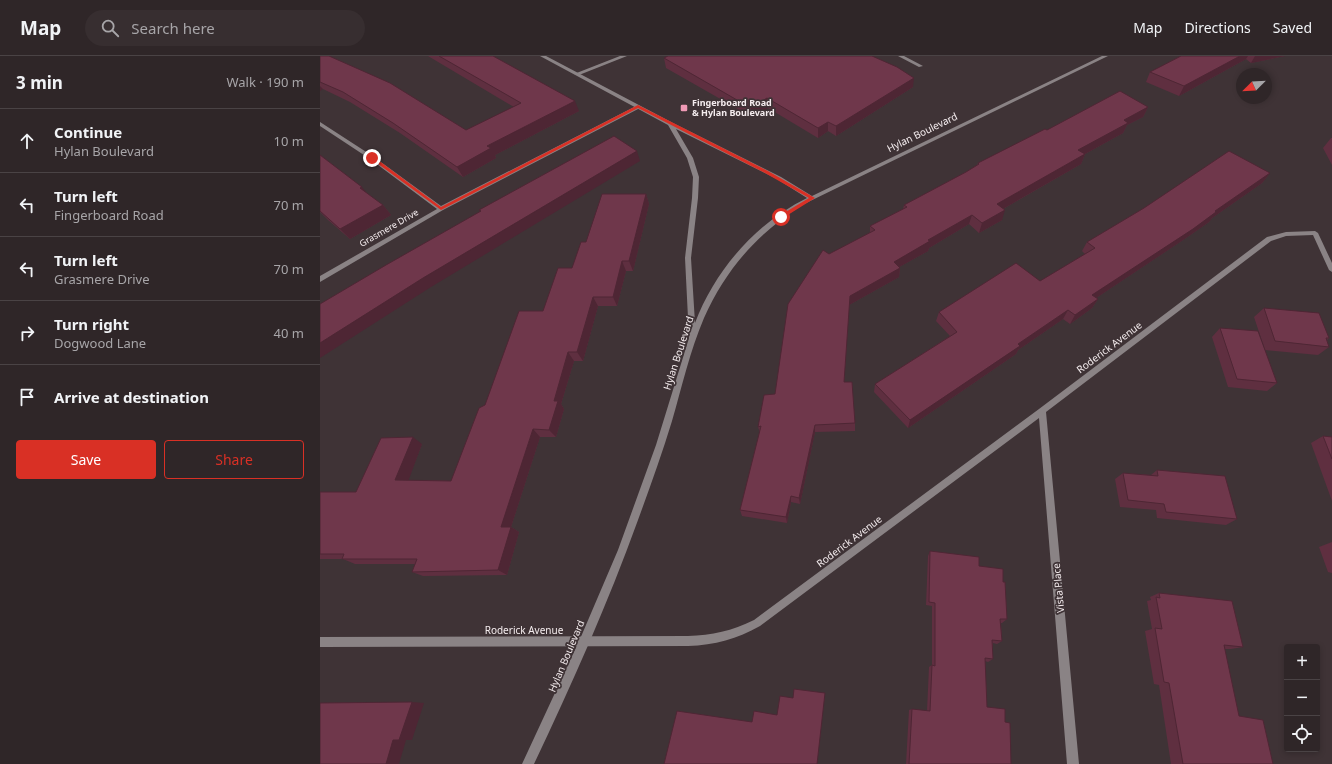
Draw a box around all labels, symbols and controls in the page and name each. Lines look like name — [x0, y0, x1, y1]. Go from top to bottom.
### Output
search box — [85, 10, 365, 46]
text: Map — [20, 15, 61, 41]
icon: search — [99, 17, 121, 39]
text: Search here — [131, 18, 215, 38]
text: Map — [1133, 18, 1162, 37]
text: Directions — [1184, 18, 1251, 37]
text: Saved — [1273, 18, 1312, 37]
north arrow — [1236, 68, 1272, 104]
text: 3 min — [16, 71, 63, 94]
text: Walk · 190 m — [226, 73, 304, 91]
place label: Fingerboard Road & Hylan Boulevard — [692, 96, 775, 119]
marker: Fingerboard Road & Hylan Boulevard — [679, 103, 689, 113]
street label: Hylan Boulevard — [884, 109, 960, 155]
text: Continue — [54, 122, 122, 142]
icon: ahead — [16, 130, 38, 152]
text: 10 m — [274, 132, 304, 150]
text: Hylan Boulevard — [54, 142, 154, 160]
route end — [363, 149, 381, 167]
text: Turn left — [54, 186, 118, 206]
icon: left — [16, 194, 38, 216]
text: 70 m — [274, 196, 304, 214]
street label: Grasmere Drive — [357, 205, 421, 250]
text: Fingerboard Road — [54, 206, 164, 224]
route start — [772, 208, 790, 226]
text: Turn left — [54, 250, 118, 270]
icon: left — [16, 258, 38, 280]
text: 70 m — [274, 260, 304, 278]
text: Grasmere Drive — [54, 270, 150, 288]
text: Turn right — [54, 314, 129, 334]
street label: Hylan Boulevard — [659, 314, 697, 392]
street label: Roderick Avenue — [1073, 318, 1145, 376]
icon: right — [16, 322, 38, 344]
text: 40 m — [274, 324, 304, 342]
text: Dogwood Lane — [54, 334, 146, 352]
icon: arrive — [16, 386, 38, 408]
text: Arrive at destination — [54, 387, 209, 407]
button: Save — [16, 440, 156, 479]
button: Share — [164, 440, 304, 479]
street label: Roderick Avenue — [813, 512, 885, 570]
street label: Vista Place — [1049, 562, 1067, 613]
street label: Hylan Boulevard — [545, 618, 587, 694]
street label: Roderick Avenue — [485, 623, 564, 637]
map controls — [1284, 644, 1320, 752]
button: + — [1284, 644, 1320, 680]
button: − — [1284, 680, 1320, 716]
button: locate — [1284, 716, 1320, 752]

